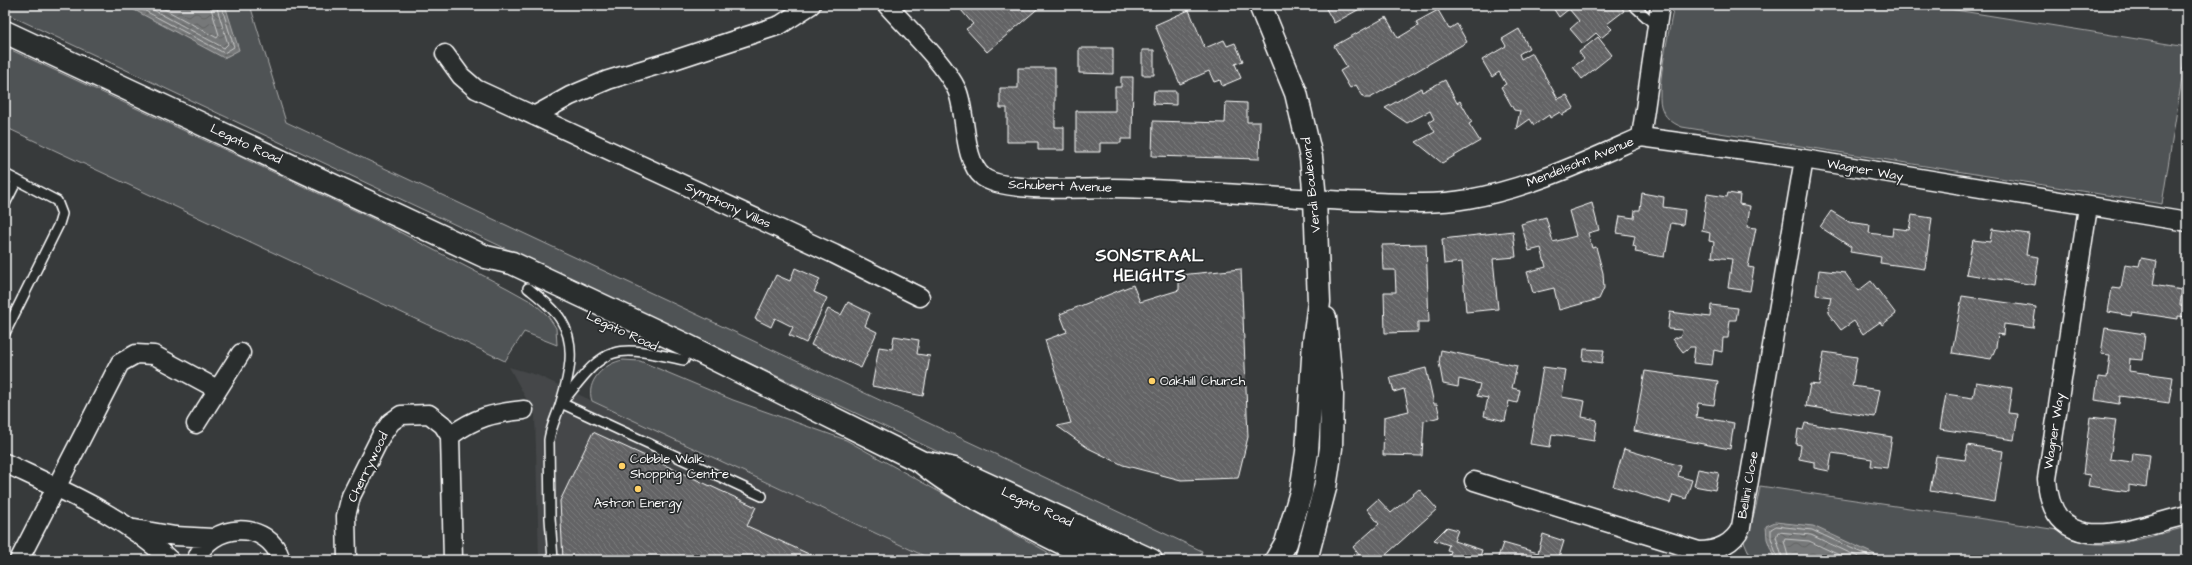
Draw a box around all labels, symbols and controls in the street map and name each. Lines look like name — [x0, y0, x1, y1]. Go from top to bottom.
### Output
street label: Legato Road — [207, 120, 285, 169]
street label: Mendelsohn Avenue — [1524, 132, 1636, 192]
street label: Verdi Boulevard — [1297, 136, 1325, 233]
street label: Wagner Way — [1825, 154, 1905, 187]
street label: Schubert Avenue — [1008, 175, 1112, 197]
street label: Symphony Villas — [682, 177, 774, 234]
district label: SONSTRAAL HEIGHTS — [1094, 244, 1205, 288]
street label: Legato Road — [583, 307, 661, 356]
place label: Oakhill Church — [1160, 372, 1246, 390]
marker: Oakhill Church — [1147, 376, 1157, 386]
street label: Wagner Way — [2039, 391, 2070, 471]
street label: Cherrywood — [343, 429, 394, 506]
place label: Cobble Walk Shopping Centre — [630, 450, 729, 484]
street label: Bellini Close — [1733, 450, 1763, 520]
marker: Cobble Walk Shopping Centre — [617, 461, 627, 471]
street label: Legato Road — [998, 483, 1076, 532]
marker: Astron Energy — [633, 484, 643, 494]
place label: Astron Energy — [594, 494, 682, 513]

